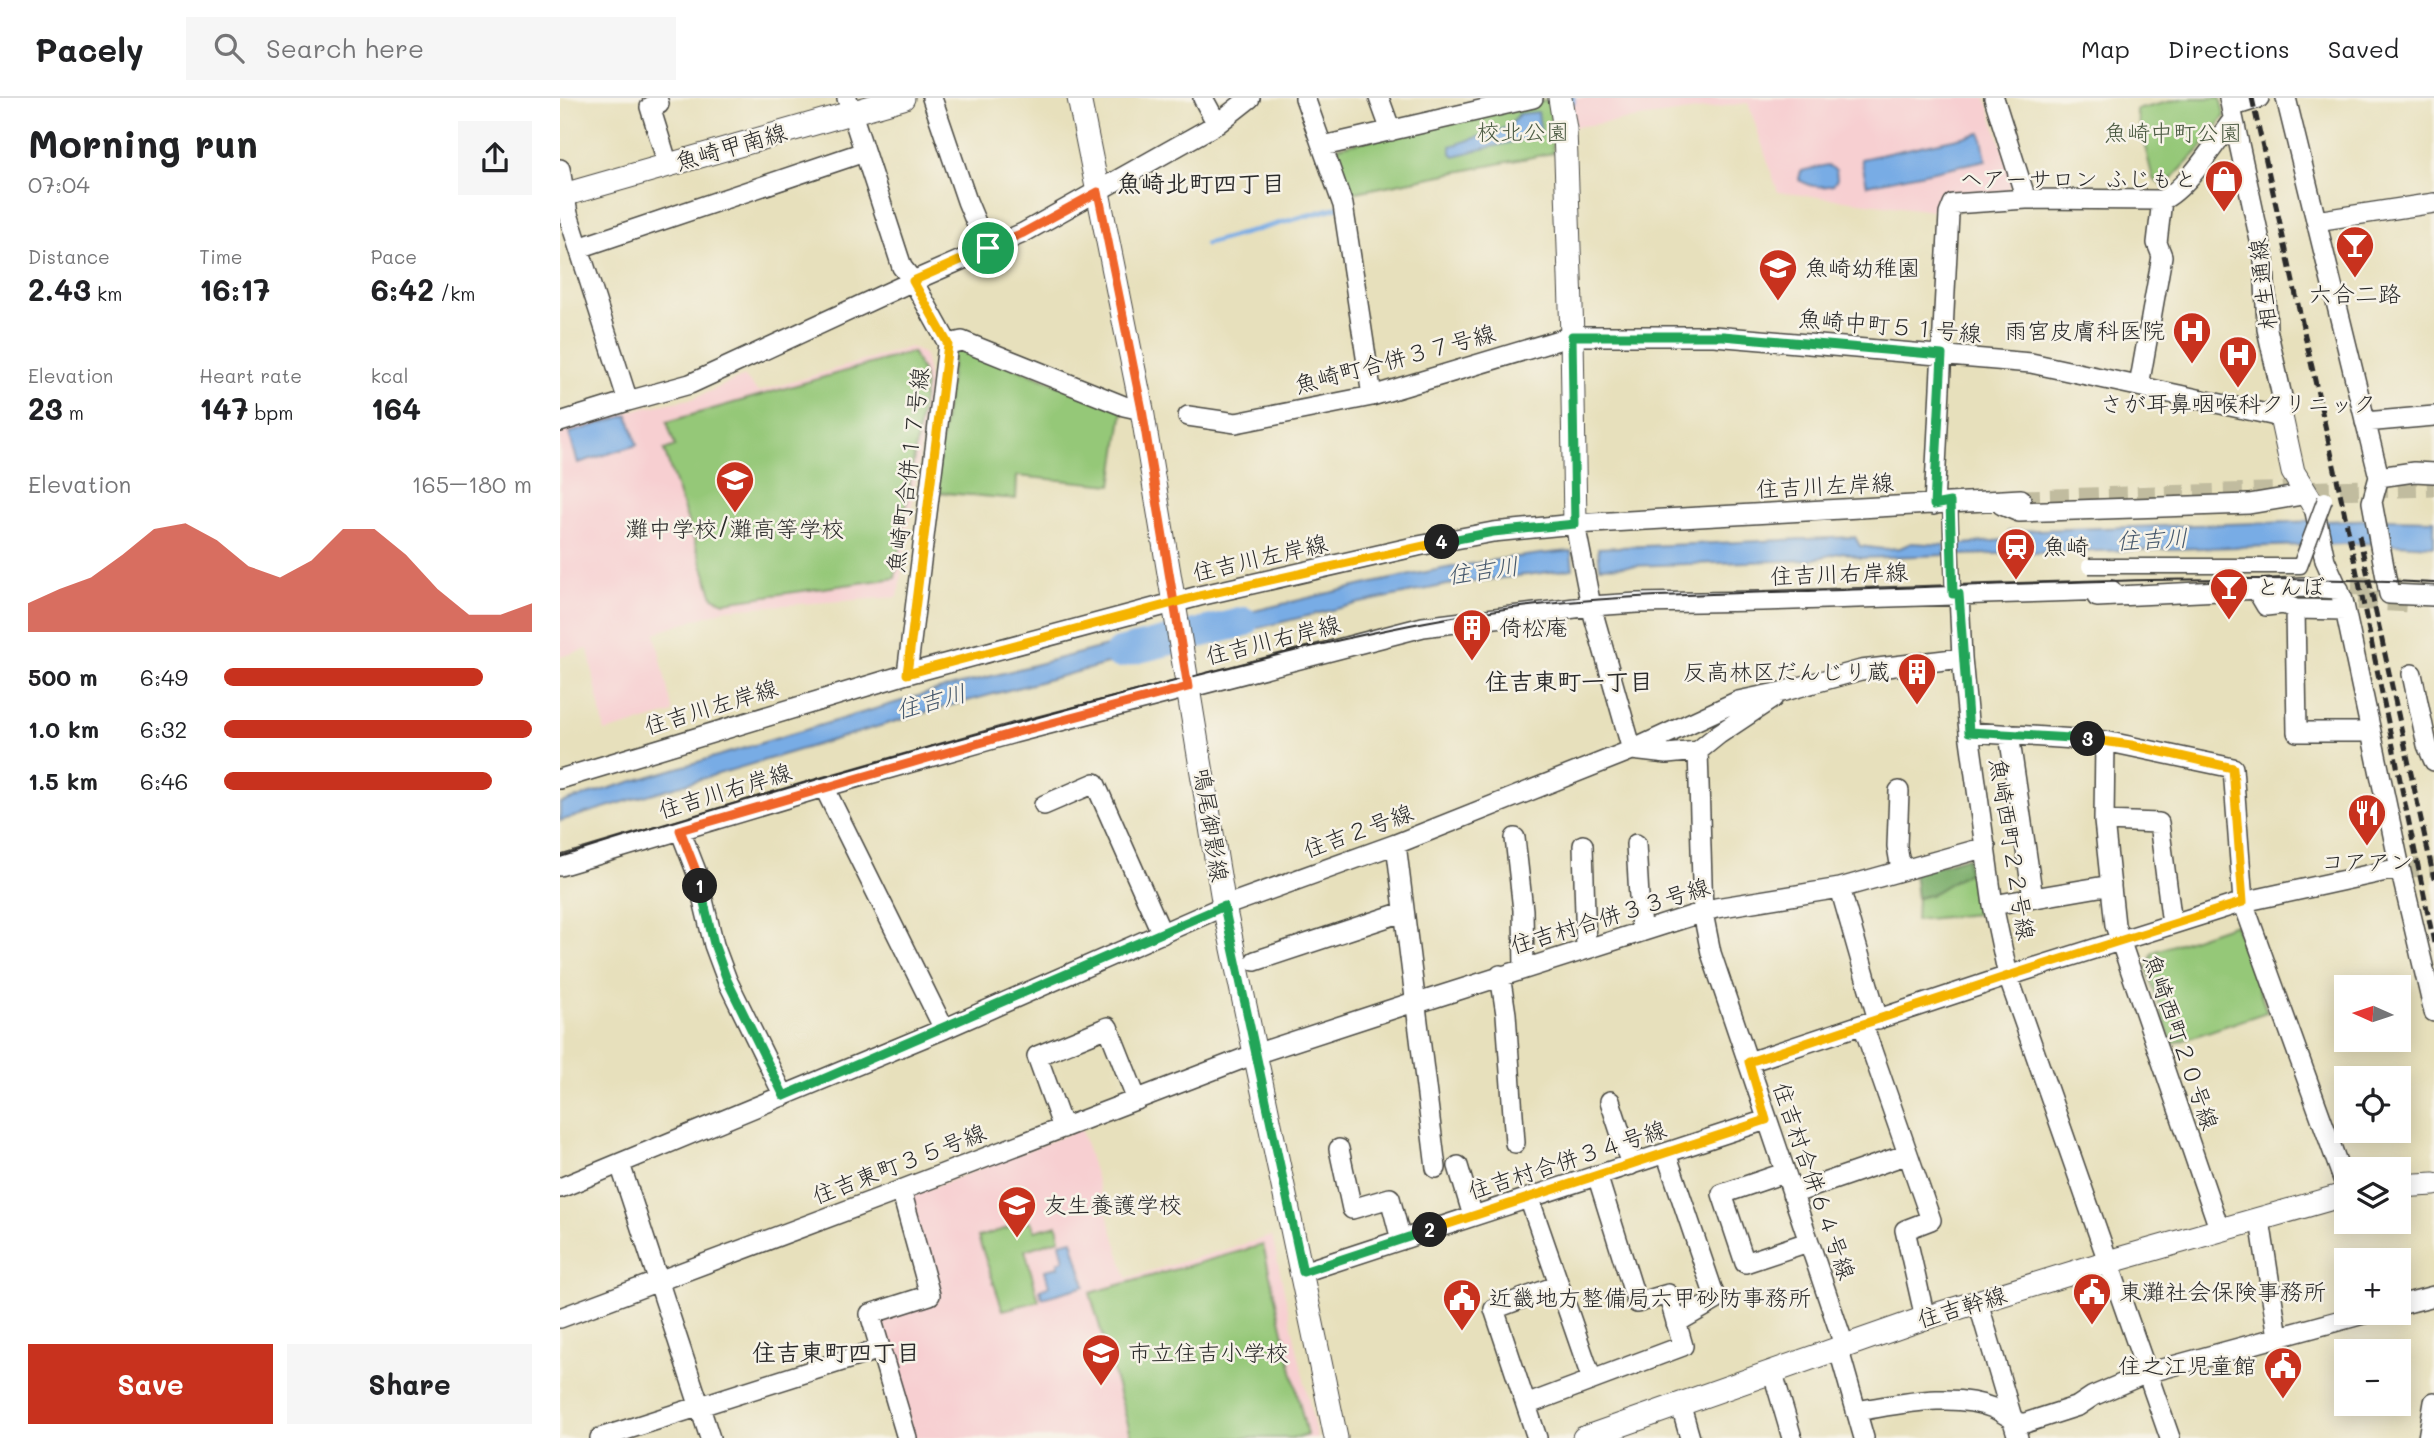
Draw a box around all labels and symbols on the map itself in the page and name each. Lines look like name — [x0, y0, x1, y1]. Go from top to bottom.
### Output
street label: 魚崎甲南線 — [671, 116, 790, 176]
park label: 校北公園 — [1477, 116, 1569, 146]
park label: 魚崎中町公園 — [2104, 117, 2242, 147]
shop icon: ヘアーサロン ふじもと — [2203, 158, 2245, 213]
place label: ヘアーサロン ふじもと — [1960, 163, 2197, 193]
district label: 魚崎北町四丁目 — [1117, 167, 1285, 198]
pin — [958, 218, 1018, 278]
bar icon: 六合二路 — [2334, 224, 2376, 279]
street label: 相生通線 — [2242, 237, 2283, 332]
school or university icon: 魚崎幼稚園 — [1757, 247, 1799, 302]
place label: 魚崎幼稚園 — [1805, 252, 1920, 282]
place label: 六合二路 — [2309, 278, 2401, 308]
street label: 魚崎中町５１号線 — [1797, 302, 1983, 348]
hospital icon: 雨宮皮膚科医院 — [2171, 310, 2213, 365]
place label: 雨宮皮膚科医院 — [2004, 315, 2165, 345]
street label: 魚崎町合併３７号線 — [1291, 317, 1499, 399]
hospital icon: さが耳鼻咽喉科クリニック — [2217, 334, 2259, 389]
street label: 魚崎町合併１７号線 — [880, 365, 935, 574]
place label: さが耳鼻咽喉科クリニック — [2100, 388, 2376, 418]
school or university icon: 灘中学校/灘高等学校 — [714, 459, 756, 514]
street label: 住吉川左岸線 — [1755, 466, 1895, 504]
place label: 灘中学校/灘高等学校 — [625, 513, 845, 543]
water label: 住吉川 — [2115, 521, 2189, 556]
pin: 4 — [1424, 524, 1460, 560]
station icon: 魚崎 — [1995, 526, 2037, 581]
street label: 住吉川左岸線 — [1189, 527, 1330, 587]
place label: 魚崎 — [2043, 531, 2089, 561]
water label: 住吉川 — [1445, 549, 1521, 590]
street label: 住吉川右岸線 — [1769, 556, 1908, 590]
bar icon: とんぼ — [2208, 566, 2250, 621]
place label: とんぼ — [2256, 571, 2325, 601]
building icon: 倚松庵 — [1451, 607, 1493, 662]
street label: 住吉川右岸線 — [1202, 608, 1343, 670]
place label: 倚松庵 — [1499, 612, 1568, 642]
building icon: 反高林区だんじり蔵 — [1896, 651, 1938, 706]
place label: 反高林区だんじり蔵 — [1683, 656, 1890, 686]
district label: 住吉東町一丁目 — [1485, 665, 1653, 696]
street label: 住吉川左岸線 — [640, 672, 781, 741]
water label: 住吉川 — [892, 676, 969, 725]
pin: 3 — [2070, 722, 2106, 756]
street label: 住吉川右岸線 — [654, 756, 795, 825]
street label: 魚崎西町２２号線 — [1984, 756, 2042, 942]
street label: 鳴尾御影線 — [1188, 766, 1236, 884]
restaurant icon: コアアン — [2346, 792, 2388, 847]
street label: 住吉２号線 — [1298, 796, 1417, 864]
place label: コアアン — [2321, 846, 2413, 876]
pin: 1 — [682, 868, 718, 904]
street label: 住吉村合併３３号線 — [1506, 870, 1713, 960]
street label: 魚崎西町２０号線 — [2138, 950, 2226, 1134]
north arrow — [2334, 975, 2412, 1052]
street label: 住吉村合併６４号線 — [1767, 1078, 1863, 1283]
street label: 住吉村合併３４号線 — [1464, 1113, 1670, 1205]
street label: 住吉東町３５号線 — [807, 1116, 990, 1210]
school or university icon: 友生養護学校 — [996, 1184, 1038, 1239]
place label: 友生養護学校 — [1044, 1189, 1182, 1219]
pin: 2 — [1412, 1212, 1448, 1248]
public building icon: 東灘社会保険事務所 — [2071, 1271, 2113, 1326]
place label: 東灘社会保険事務所 — [2119, 1276, 2326, 1306]
public building icon: 近畿地方整備局六甲砂防事務所 — [1441, 1277, 1483, 1332]
street label: 住吉幹線 — [1913, 1278, 2010, 1334]
place label: 近畿地方整備局六甲砂防事務所 — [1489, 1282, 1811, 1312]
school or university icon: 市立住吉小学校 — [1080, 1332, 1122, 1387]
district label: 住吉東町四丁目 — [752, 1336, 920, 1367]
place label: 市立住吉小学校 — [1128, 1337, 1289, 1367]
public building icon: 住之江児童館 — [2262, 1345, 2304, 1400]
place label: 住之江児童館 — [2118, 1350, 2256, 1380]

